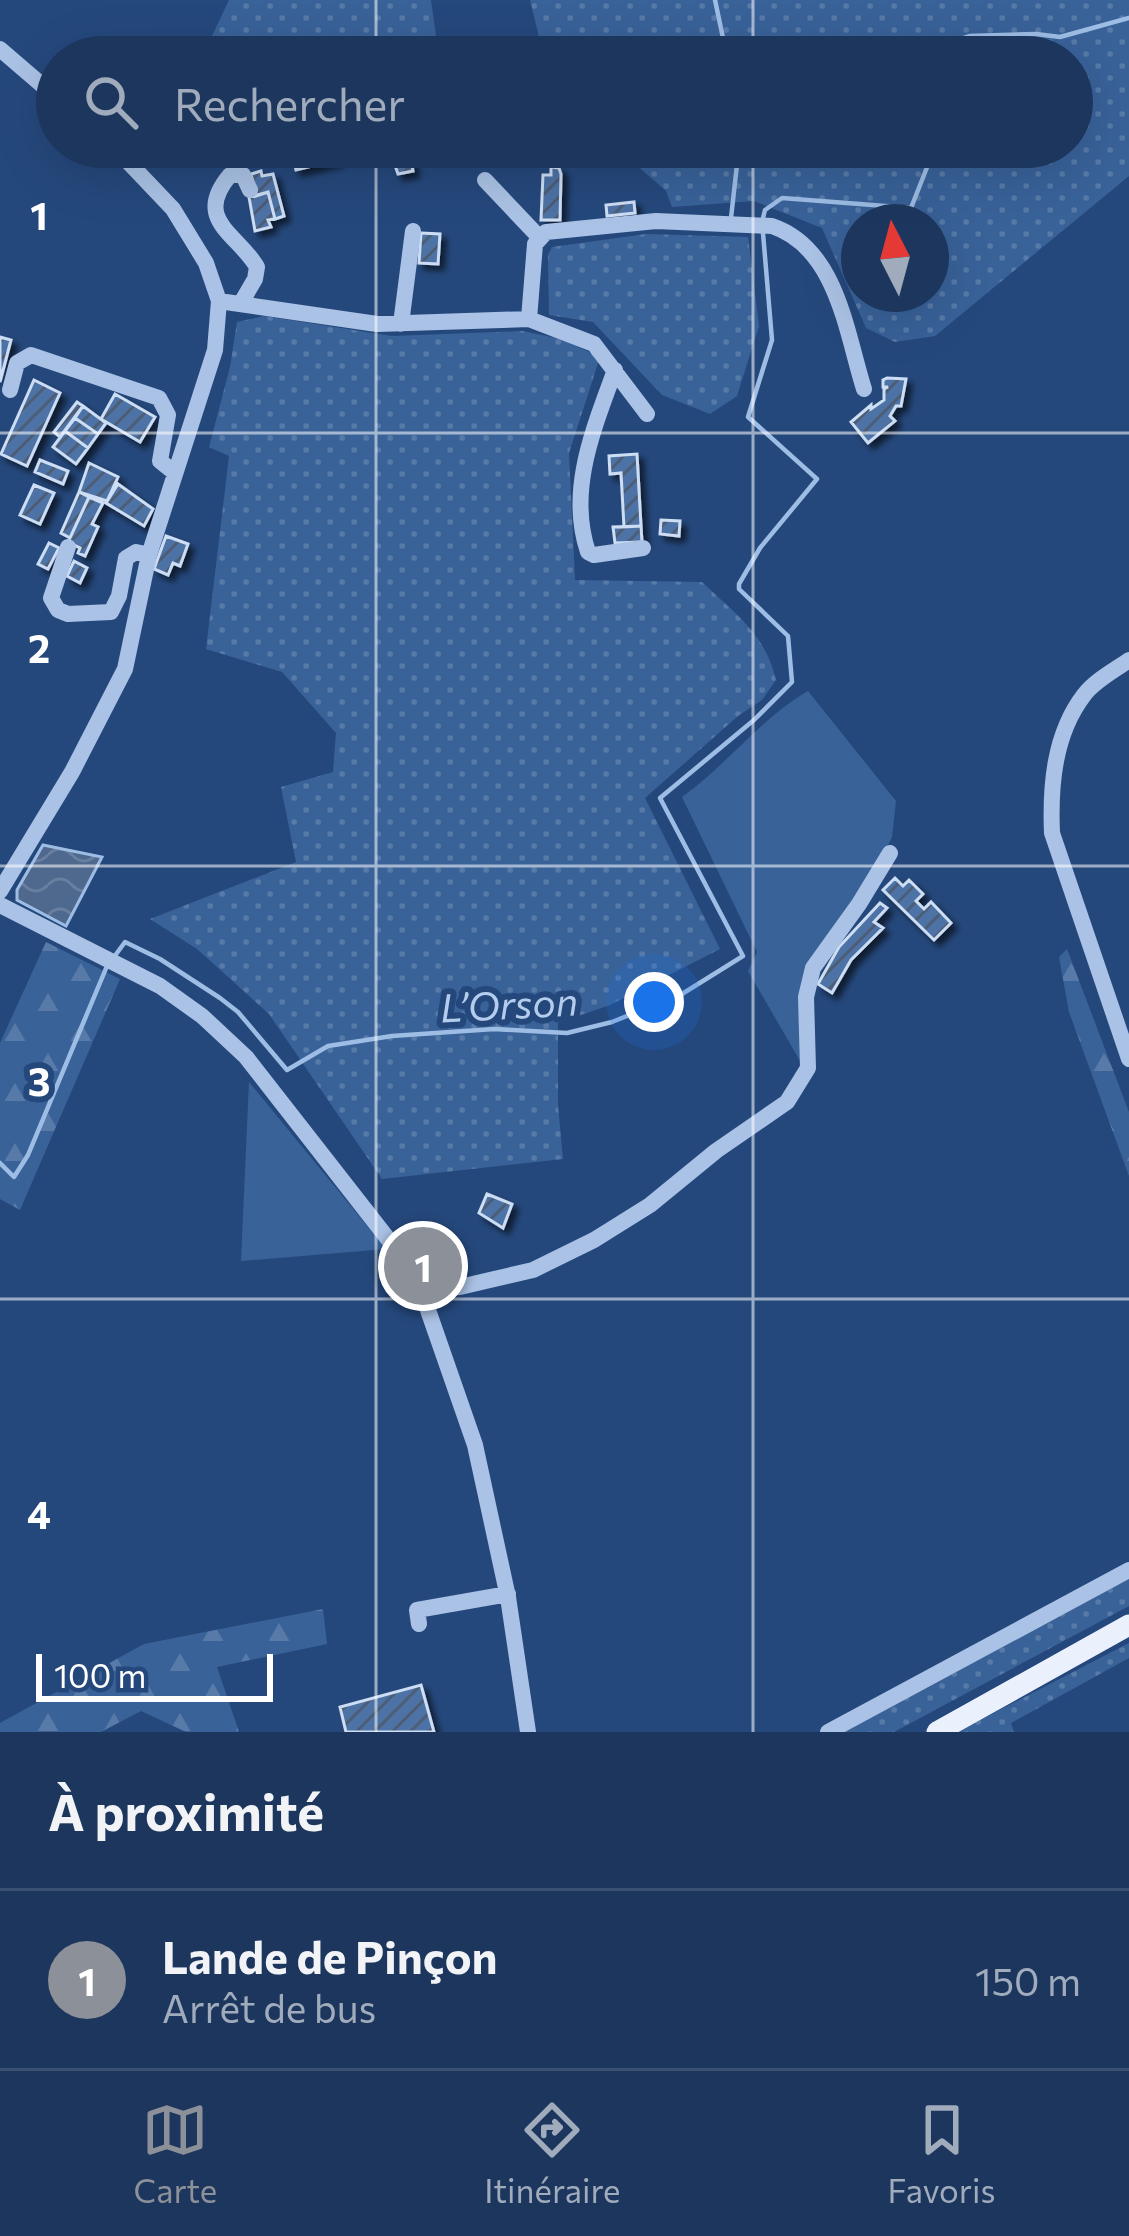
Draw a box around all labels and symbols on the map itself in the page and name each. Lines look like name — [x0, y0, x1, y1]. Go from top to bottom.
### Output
text: 1 — [30, 190, 48, 238]
north arrow — [841, 204, 949, 312]
text: 2 — [28, 623, 50, 671]
your location — [624, 972, 684, 1032]
water label: L’Orson — [439, 975, 579, 1031]
text: 3 — [28, 1056, 50, 1104]
pin: 1 — [384, 1221, 462, 1311]
text: 4 — [27, 1489, 51, 1537]
scale bar — [36, 1648, 273, 1701]

